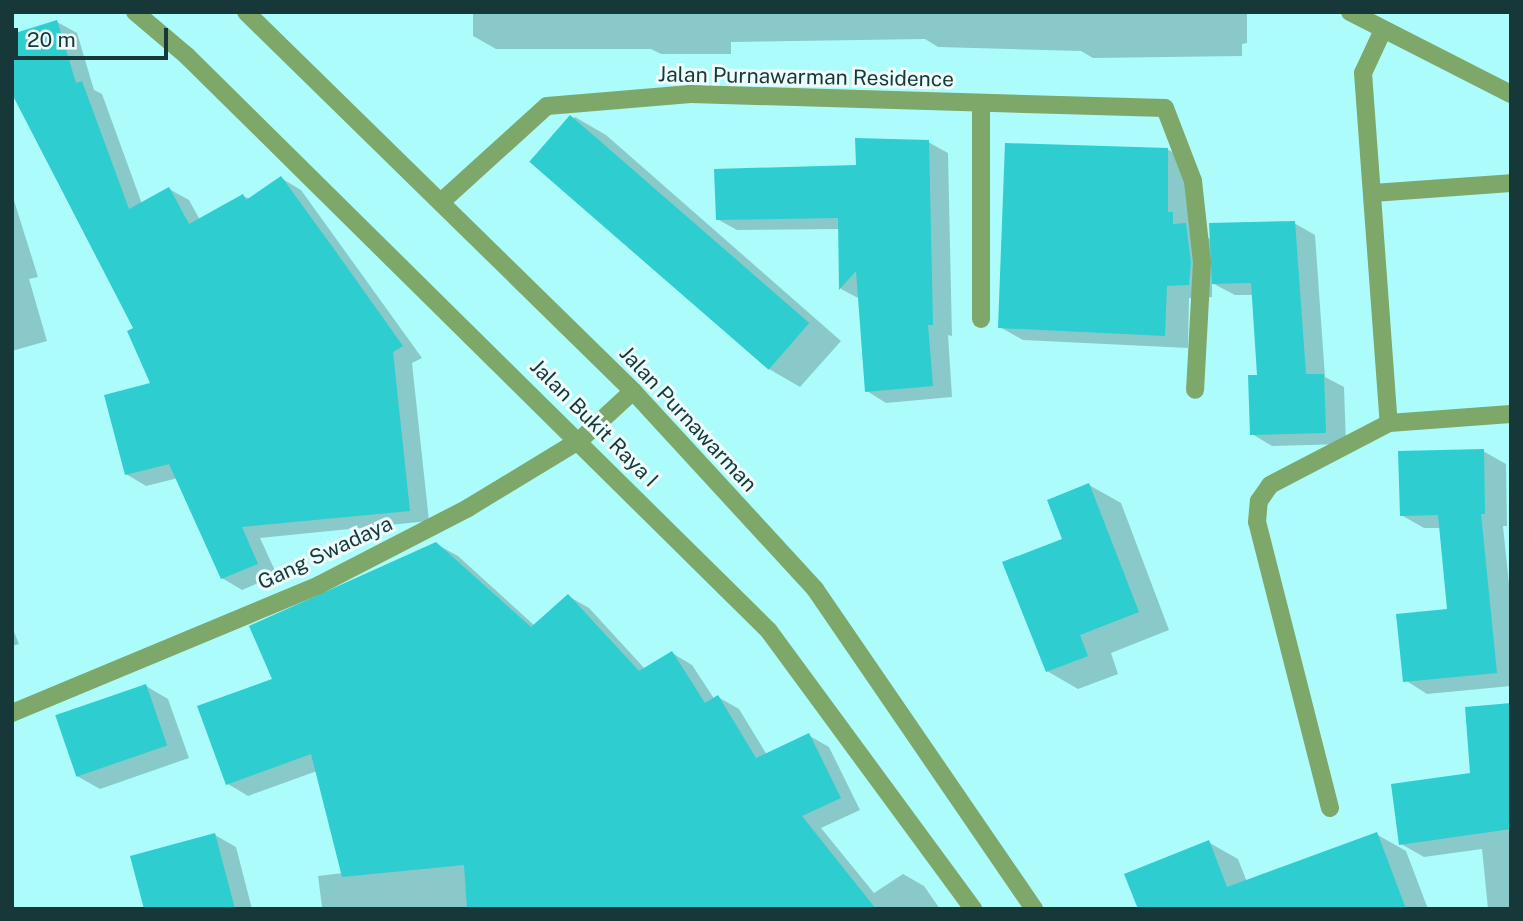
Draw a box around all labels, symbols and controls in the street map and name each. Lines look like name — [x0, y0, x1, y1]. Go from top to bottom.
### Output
scale bar — [18, 14, 172, 58]
text: 20 m — [27, 27, 76, 52]
street label: Jalan Purnawarman Residence — [658, 62, 954, 92]
street label: Jalan Purnawarman — [614, 341, 762, 497]
street label: Jalan Bukit Raya I — [525, 354, 663, 492]
street label: Gang Swadaya — [254, 511, 396, 595]

